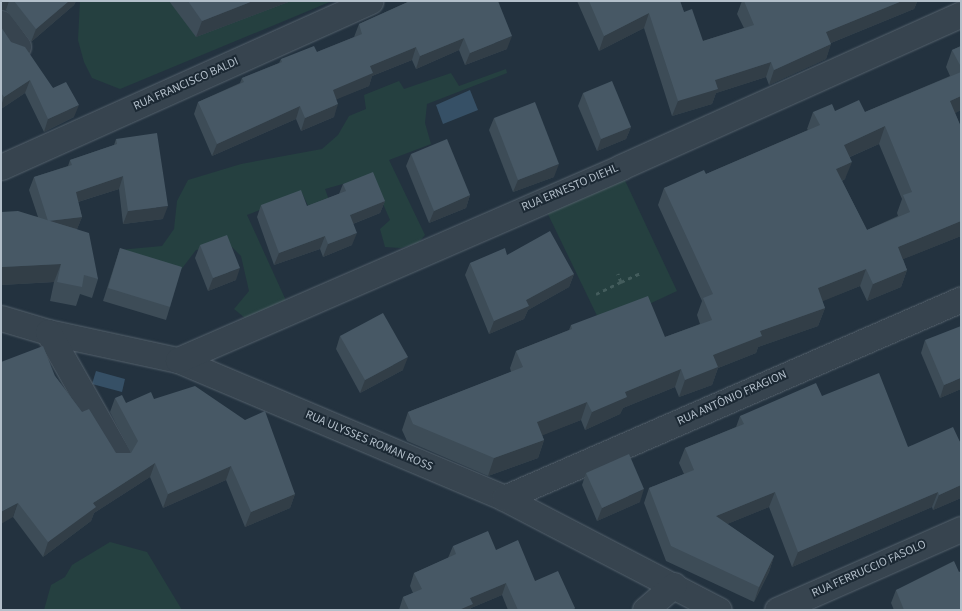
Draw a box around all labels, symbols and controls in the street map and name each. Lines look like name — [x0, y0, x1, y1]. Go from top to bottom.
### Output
street label: RUA FRANCISCO BALDI — [131, 54, 241, 114]
street label: RUA ERNESTO DIEHL — [519, 161, 621, 215]
street label: RUA ANTÔNIO FRAGION — [675, 367, 789, 429]
street label: RUA ULYSSES ROMAN ROSS — [303, 408, 435, 474]
street label: RUA FERRUCCIO FASOLO — [810, 537, 928, 601]

